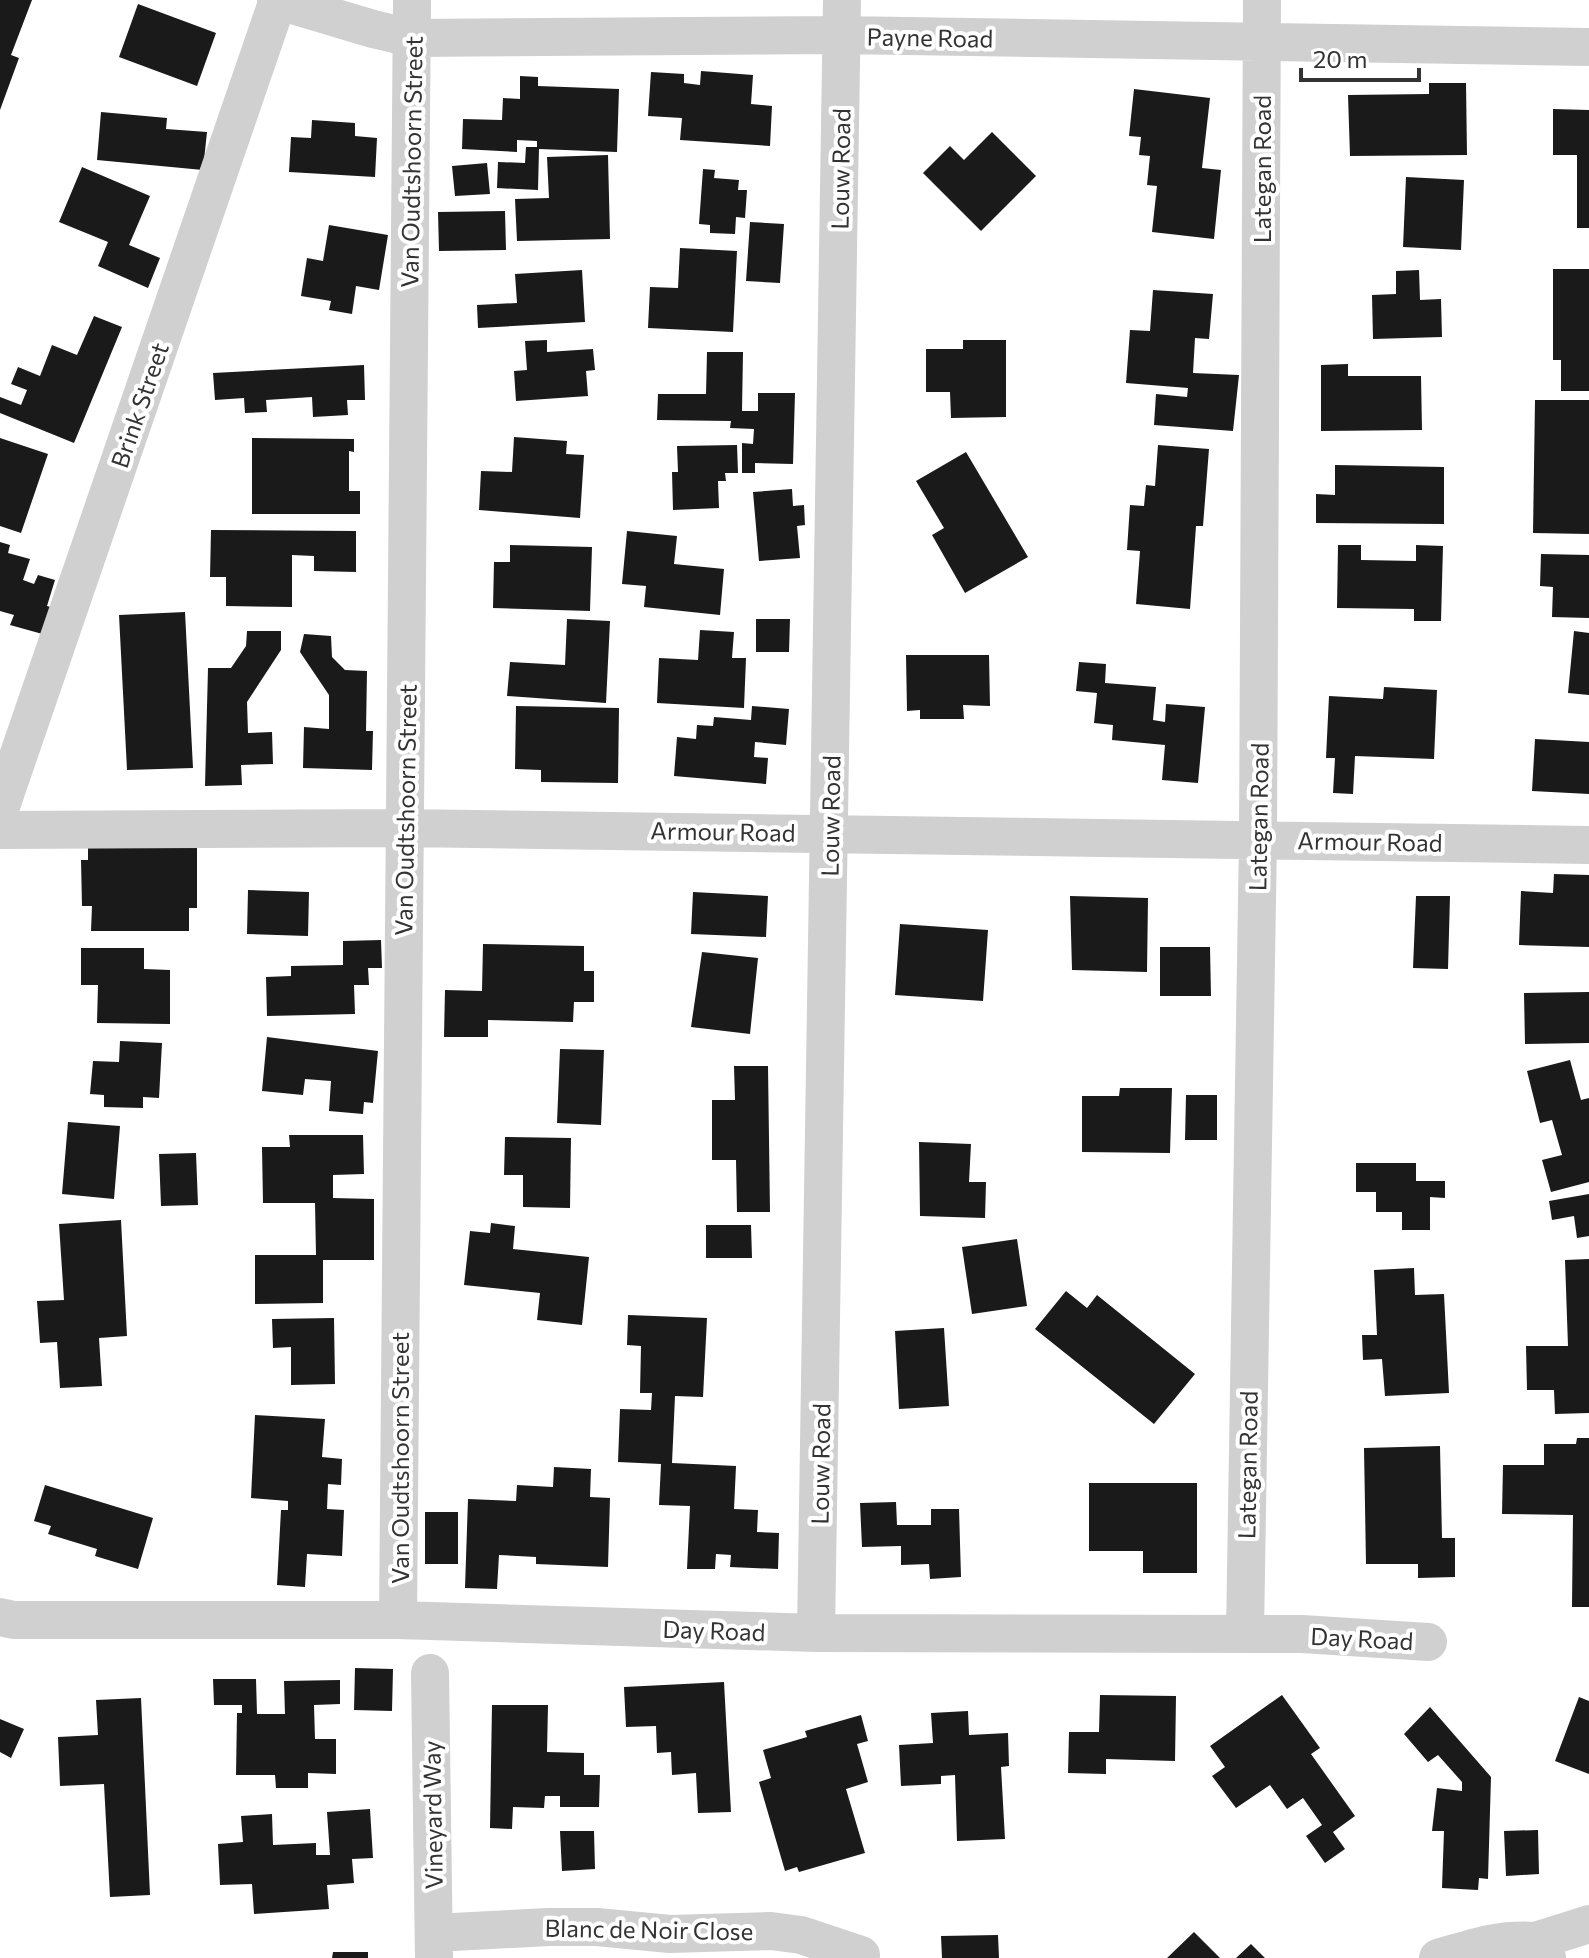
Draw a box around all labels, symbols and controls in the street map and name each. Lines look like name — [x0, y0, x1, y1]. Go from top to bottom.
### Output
street label: Payne Road — [866, 21, 994, 53]
scale bar — [1301, 32, 1419, 82]
street label: Van Oudtshoorn Street — [394, 36, 428, 288]
text: 20 m — [1313, 44, 1367, 73]
street label: Lategan Road — [1247, 95, 1276, 243]
street label: Louw Road — [824, 108, 856, 230]
street label: Brink Street — [104, 338, 174, 471]
street label: Van Oudtshoorn Street — [388, 684, 422, 936]
street label: Lategan Road — [1242, 743, 1274, 891]
street label: Louw Road — [814, 755, 846, 877]
street label: Armour Road — [650, 815, 796, 847]
street label: Armour Road — [1297, 825, 1443, 857]
street label: Van Oudtshoorn Street — [385, 1332, 414, 1584]
street label: Lategan Road — [1231, 1391, 1263, 1539]
street label: Louw Road — [804, 1403, 836, 1525]
street label: Day Road — [662, 1614, 766, 1646]
street label: Day Road — [1310, 1621, 1414, 1655]
street label: Vineyard Way — [416, 1740, 448, 1890]
street label: Blanc de Noir Close — [545, 1913, 753, 1945]

